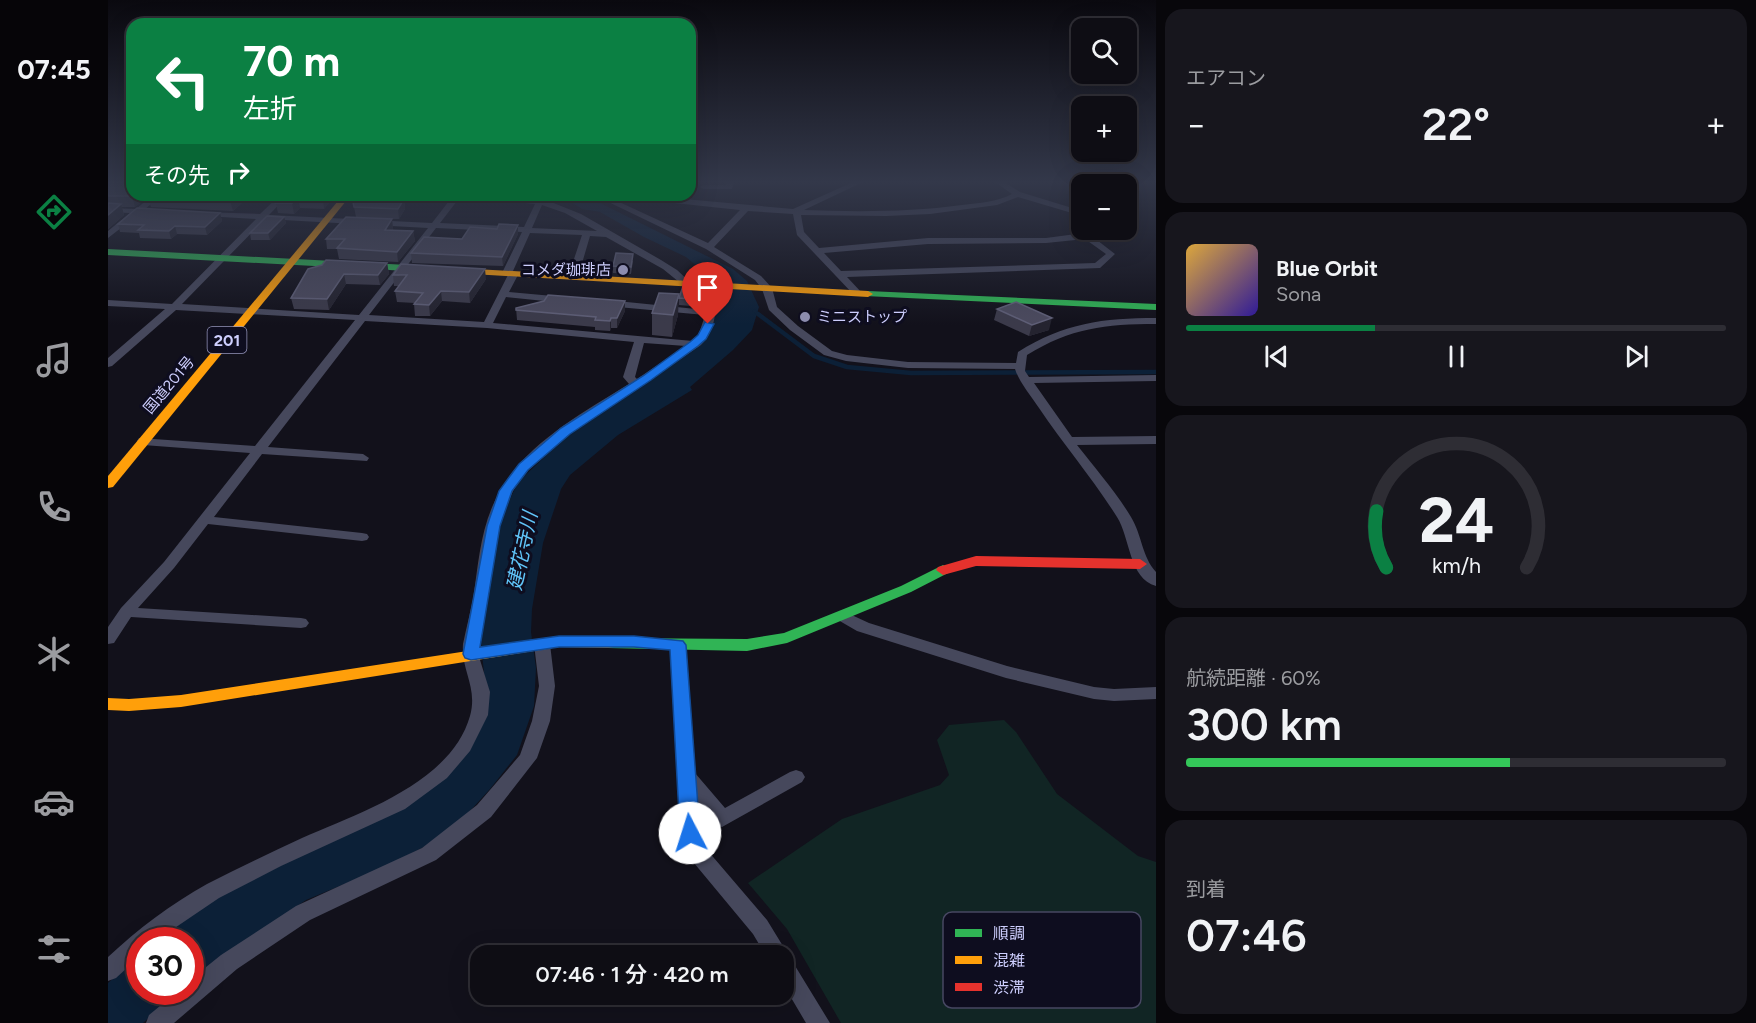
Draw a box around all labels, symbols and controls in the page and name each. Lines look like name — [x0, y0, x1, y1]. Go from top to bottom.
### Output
map controls — [1071, 18, 1137, 240]
button: search — [1071, 18, 1137, 84]
text: 70 m — [243, 36, 340, 87]
icon: left — [144, 42, 222, 120]
text: 07:45 — [17, 53, 91, 86]
text: エアコン — [1186, 66, 1266, 90]
text: 左折 — [243, 92, 297, 125]
button: + — [1071, 96, 1137, 162]
text: 22° — [1422, 97, 1490, 151]
text: − — [1186, 105, 1207, 144]
text: + — [1705, 105, 1726, 144]
icon: right — [222, 156, 255, 189]
text: その先 — [144, 162, 210, 189]
button: − — [1071, 174, 1137, 240]
icon: directions — [33, 191, 75, 233]
text: Blue Orbit — [1276, 255, 1378, 282]
place label: コメダ珈琲店 — [521, 261, 611, 279]
pin — [682, 262, 733, 324]
marker: コメダ珈琲店 — [616, 263, 630, 277]
icon: arrive — [691, 271, 724, 304]
text: Sona — [1276, 282, 1321, 306]
place label: ミニストップ — [817, 308, 907, 326]
marker: ミニストップ — [798, 310, 812, 324]
road number: 201 — [208, 327, 246, 353]
icon: music — [33, 339, 75, 381]
icon: previous — [1260, 340, 1293, 373]
icon: pause — [1440, 340, 1473, 373]
icon: next — [1620, 340, 1653, 373]
street label: 国道201号 — [140, 353, 198, 417]
text: 24 — [1418, 484, 1494, 559]
icon: phone — [33, 486, 75, 528]
water label: 建花寺川 — [502, 507, 542, 593]
text: km/h — [1432, 554, 1480, 579]
icon: climate — [33, 633, 75, 675]
text: 航続距離 · 60% — [1186, 666, 1321, 690]
text: 300 km — [1186, 697, 1342, 751]
icon: car — [33, 781, 75, 823]
position arrow — [658, 801, 722, 865]
text: 到着 — [1186, 877, 1226, 901]
text: 07:46 — [1186, 908, 1306, 962]
legend — [943, 912, 1141, 1008]
text: 順調 — [993, 924, 1025, 943]
speed limit sign: 30 — [126, 927, 204, 1005]
icon: filters — [33, 928, 75, 970]
text: 混雑 — [993, 951, 1025, 970]
text: 07:46 · 1 分 · 420 m — [536, 961, 728, 988]
text: 渋滞 — [993, 978, 1025, 997]

